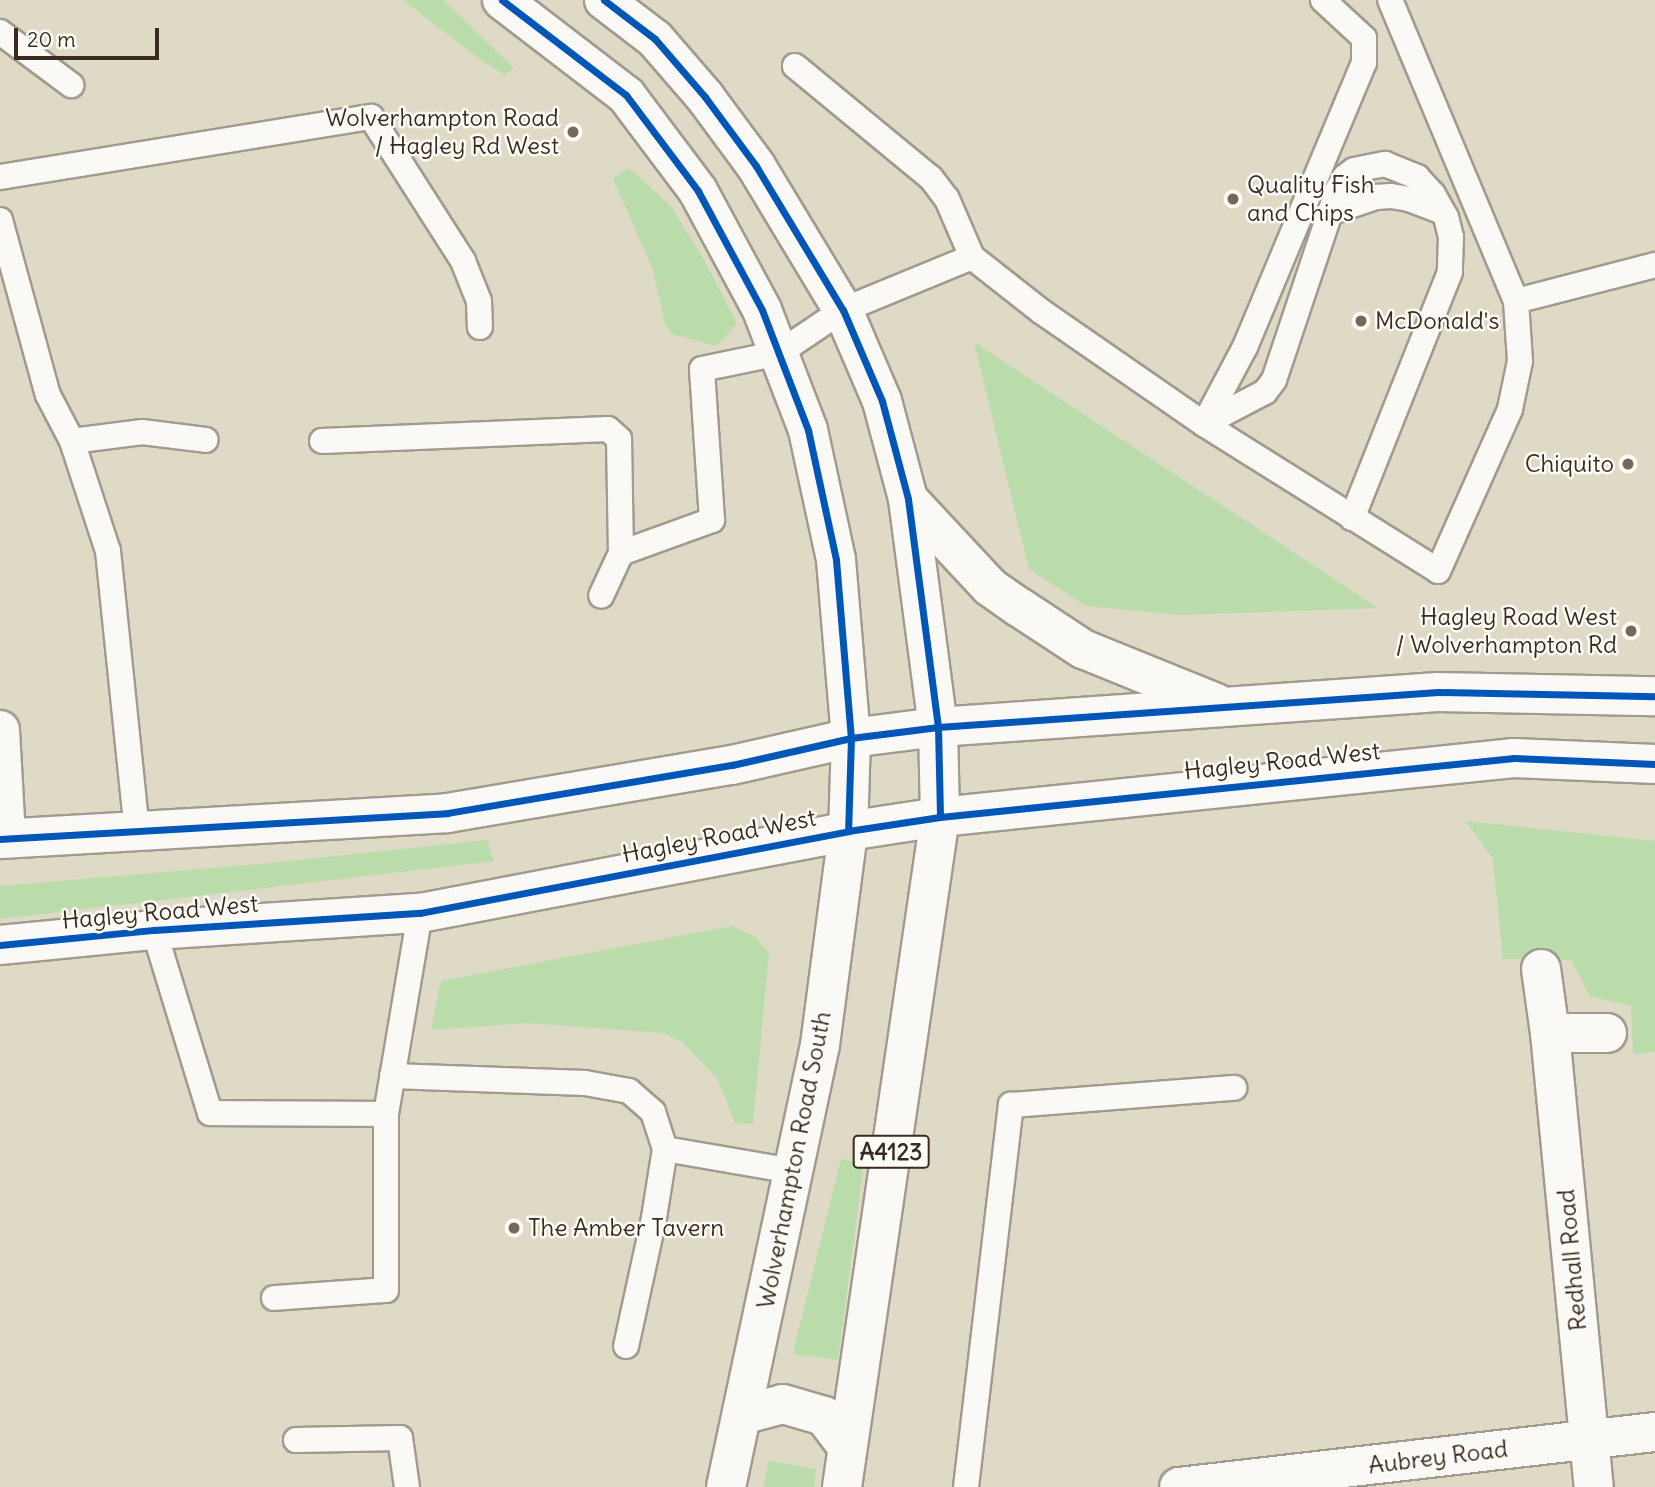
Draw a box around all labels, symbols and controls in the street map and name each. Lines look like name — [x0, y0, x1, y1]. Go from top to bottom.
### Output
scale bar — [18, 14, 163, 58]
text: 20 m — [27, 26, 76, 53]
place label: Wolverhampton Road / Hagley Rd West — [325, 104, 559, 160]
marker: Wolverhampton Road / Hagley Rd West — [565, 124, 581, 140]
place label: Quality Fish and Chips — [1247, 171, 1375, 227]
marker: Quality Fish and Chips — [1225, 191, 1241, 207]
place label: McDonald's — [1375, 307, 1499, 335]
marker: McDonald's — [1353, 313, 1369, 329]
place label: Chiquito — [1525, 450, 1614, 478]
marker: Chiquito — [1620, 456, 1636, 472]
place label: Hagley Road West / Wolverhampton Rd — [1396, 603, 1617, 659]
marker: Hagley Road West / Wolverhampton Rd — [1623, 623, 1639, 639]
street label: Hagley Road West — [1183, 736, 1381, 786]
street label: Hagley Road West — [620, 803, 818, 869]
street label: Hagley Road West — [61, 889, 259, 935]
street label: Wolverhampton Road South — [751, 1009, 837, 1311]
road number: A4123 — [852, 1133, 930, 1172]
street label: Redhall Road — [1551, 1188, 1593, 1332]
place label: The Amber Tavern — [528, 1214, 724, 1242]
marker: The Amber Tavern — [506, 1220, 522, 1236]
street label: Aubrey Road — [1367, 1434, 1509, 1480]

